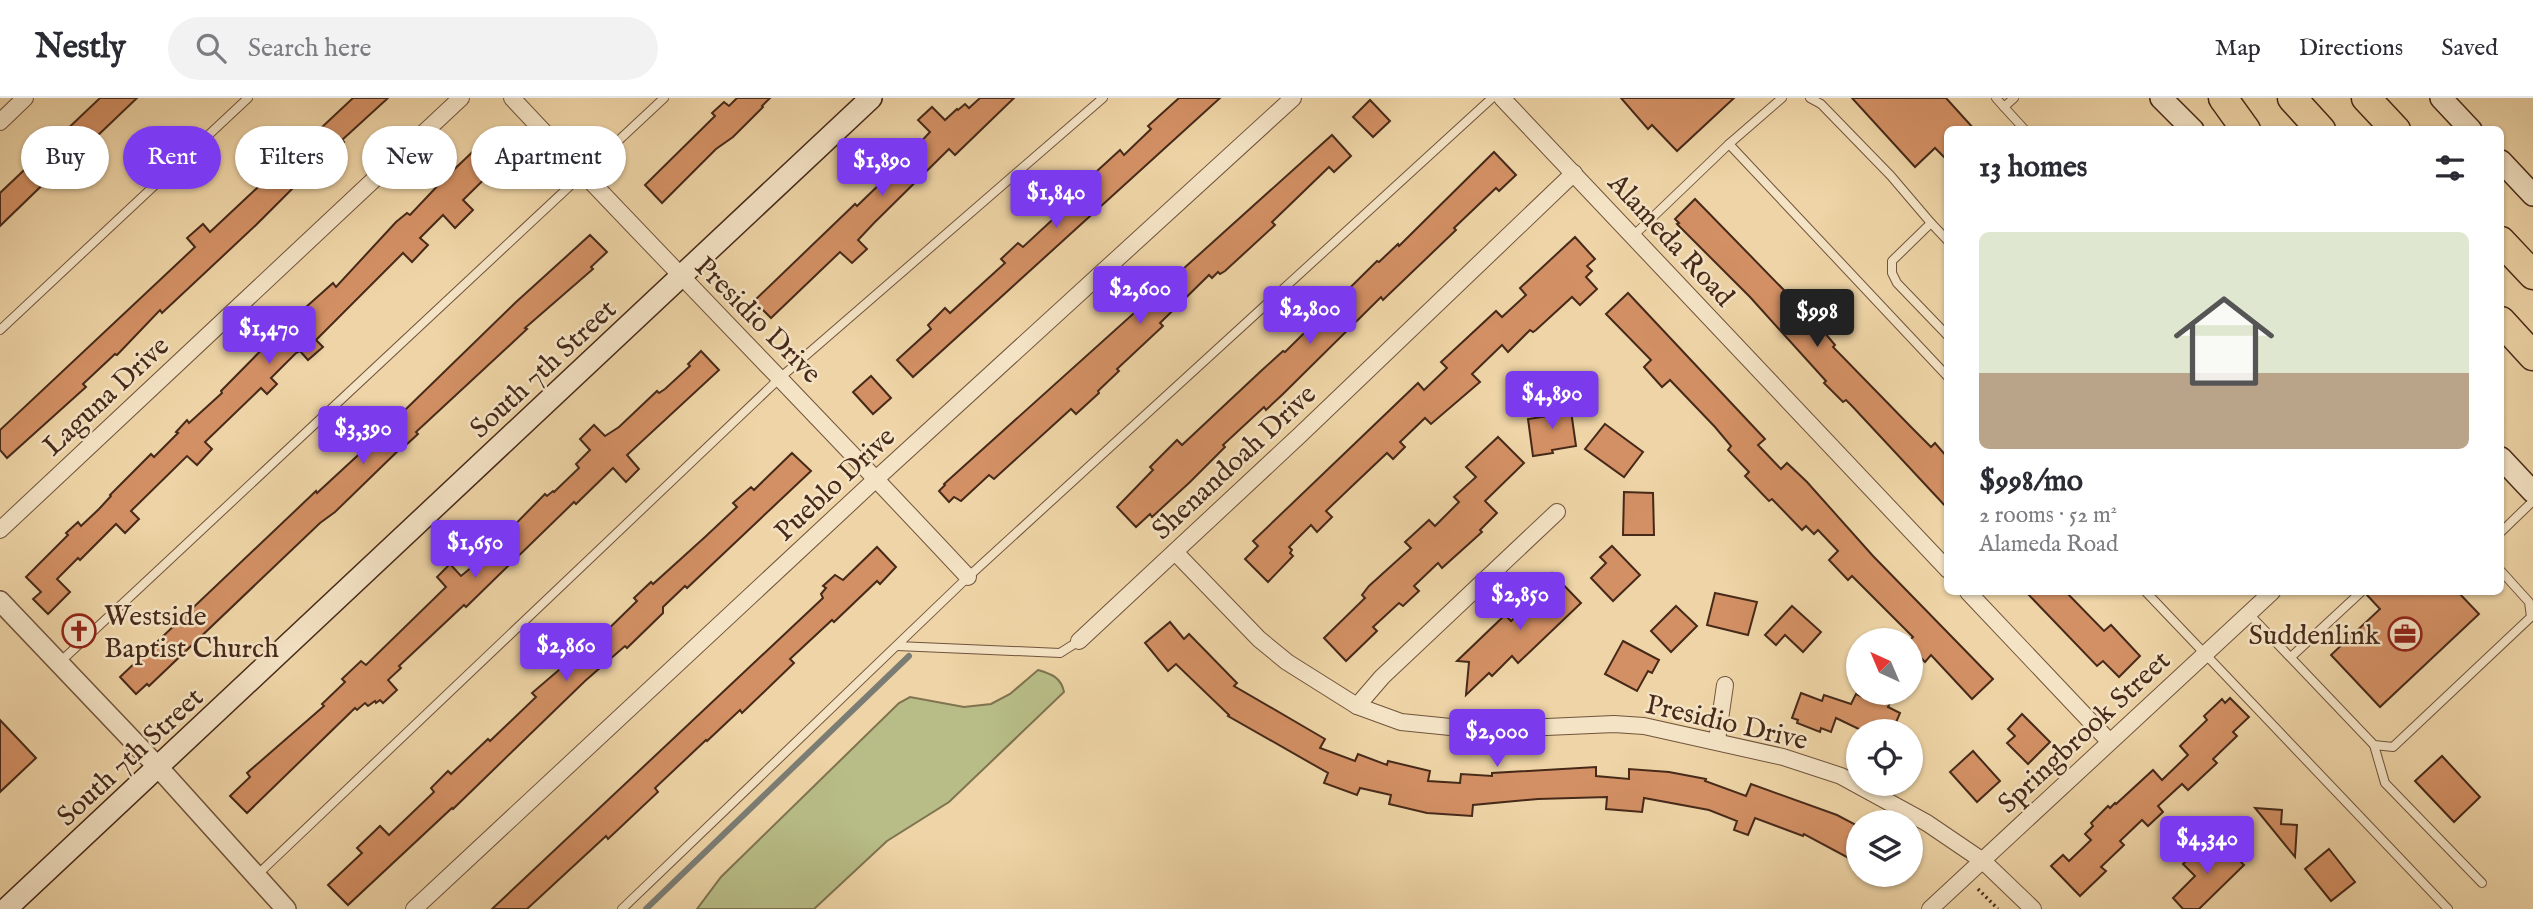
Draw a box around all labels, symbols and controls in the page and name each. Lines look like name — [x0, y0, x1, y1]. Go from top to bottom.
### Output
search box — [168, 17, 658, 80]
text: Nestly — [35, 27, 126, 69]
icon: search — [192, 29, 230, 67]
text: Search here — [248, 32, 372, 65]
text: Map — [2215, 33, 2261, 64]
text: Directions — [2299, 33, 2403, 64]
text: Saved — [2441, 33, 2498, 64]
chip: Buy — [21, 126, 109, 189]
chip: Rent — [123, 126, 221, 189]
chip: Filters — [235, 126, 348, 189]
chip: New — [362, 126, 457, 189]
chip: Apartment — [471, 126, 626, 189]
pin: $1,890 — [825, 139, 939, 198]
text: $1,890 — [853, 146, 911, 175]
text: 13 homes — [1979, 149, 2087, 187]
icon: filters — [2431, 149, 2469, 187]
street label: Alameda Road — [1599, 166, 1741, 315]
pin: $1,840 — [999, 170, 1113, 230]
text: $1,840 — [1026, 178, 1086, 207]
street label: Presidio Drive — [686, 250, 828, 392]
pin: $2,600 — [1083, 266, 1197, 326]
text: $2,600 — [1109, 274, 1171, 303]
icon: home — [2161, 278, 2287, 404]
pin: $2,800 — [1253, 286, 1367, 346]
pin: $998 — [1776, 289, 1858, 349]
street label: South 7th Street — [463, 293, 625, 447]
text: $2,800 — [1279, 294, 1341, 323]
text: $998 — [1796, 297, 1838, 326]
pin: $1,470 — [212, 306, 326, 366]
text: $1,470 — [239, 314, 299, 343]
street label: Laguna Drive — [36, 329, 177, 464]
pin: $4,890 — [1495, 372, 1609, 431]
street label: Shenandoah Drive — [1145, 378, 1324, 548]
text: $4,890 — [1521, 379, 1583, 408]
pin: $3,390 — [306, 406, 420, 466]
text: $3,390 — [334, 414, 392, 443]
street label: Pueblo Drive — [768, 420, 903, 550]
text: $998/mo — [1979, 463, 2083, 501]
text: 2 rooms · 52 m² — [1979, 501, 2117, 530]
pin: $1,650 — [418, 520, 532, 580]
text: $1,650 — [447, 528, 503, 557]
text: Alameda Road — [1979, 530, 2118, 559]
pin: $2,850 — [1463, 573, 1577, 632]
text: $2,850 — [1491, 580, 1549, 609]
place label: Westside Baptist Church — [104, 600, 279, 667]
church icon: Westside Baptist Church — [60, 612, 98, 650]
office icon: Suddenlink — [2386, 615, 2424, 653]
place label: Suddenlink — [2248, 619, 2381, 654]
pin: $2,860 — [509, 624, 623, 683]
north arrow — [1846, 628, 1923, 705]
map controls — [1846, 628, 1923, 887]
text: $2,860 — [536, 631, 596, 660]
street label: Springbrook Street — [1991, 644, 2179, 822]
street label: South 7th Street — [50, 681, 212, 835]
street label: Presidio Drive — [1642, 688, 1811, 759]
pin: $2,000 — [1440, 710, 1554, 769]
text: $2,000 — [1465, 717, 1529, 746]
button: locate — [1846, 719, 1923, 796]
button: layers — [1846, 810, 1923, 887]
pin: $4,340 — [2150, 816, 2264, 876]
text: $4,340 — [2176, 824, 2238, 853]

